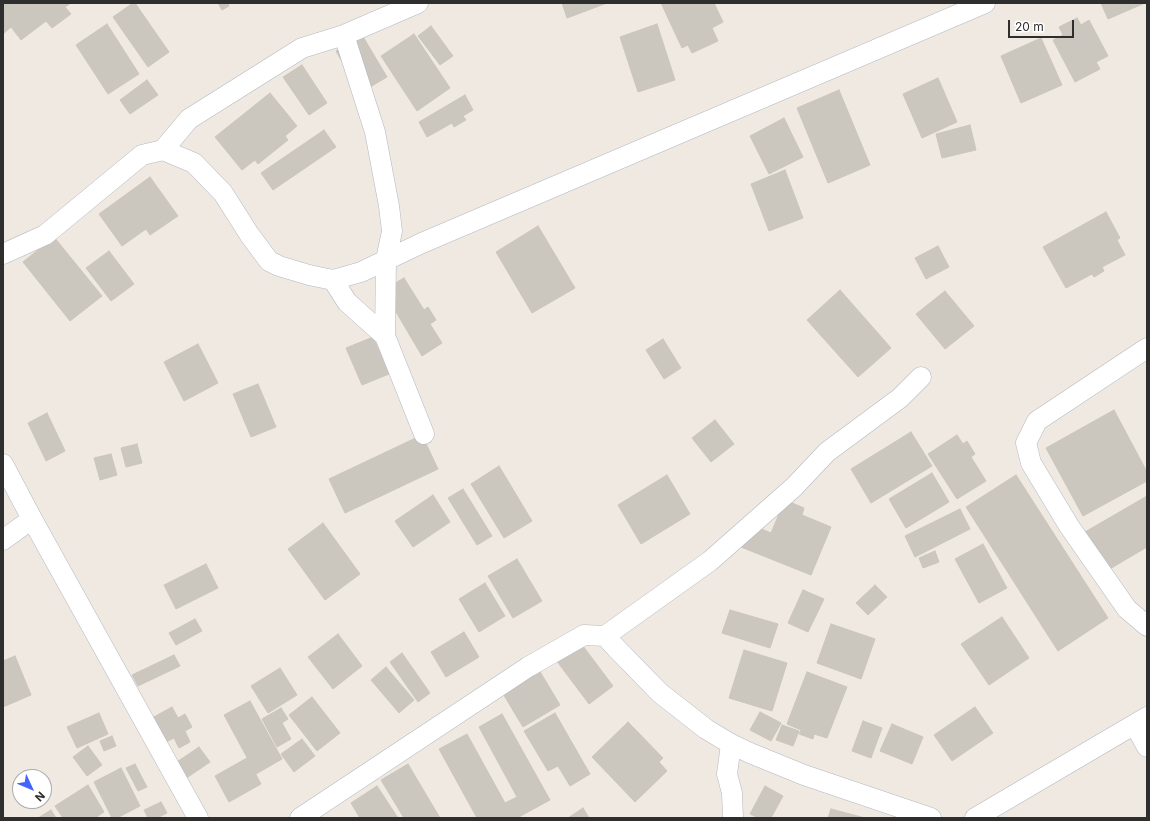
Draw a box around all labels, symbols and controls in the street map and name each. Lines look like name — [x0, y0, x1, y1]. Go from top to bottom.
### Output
scale bar — [1010, 12, 1076, 38]
text: 20 m — [1015, 19, 1044, 34]
north arrow — [12, 769, 52, 809]
text: N — [32, 789, 48, 805]

